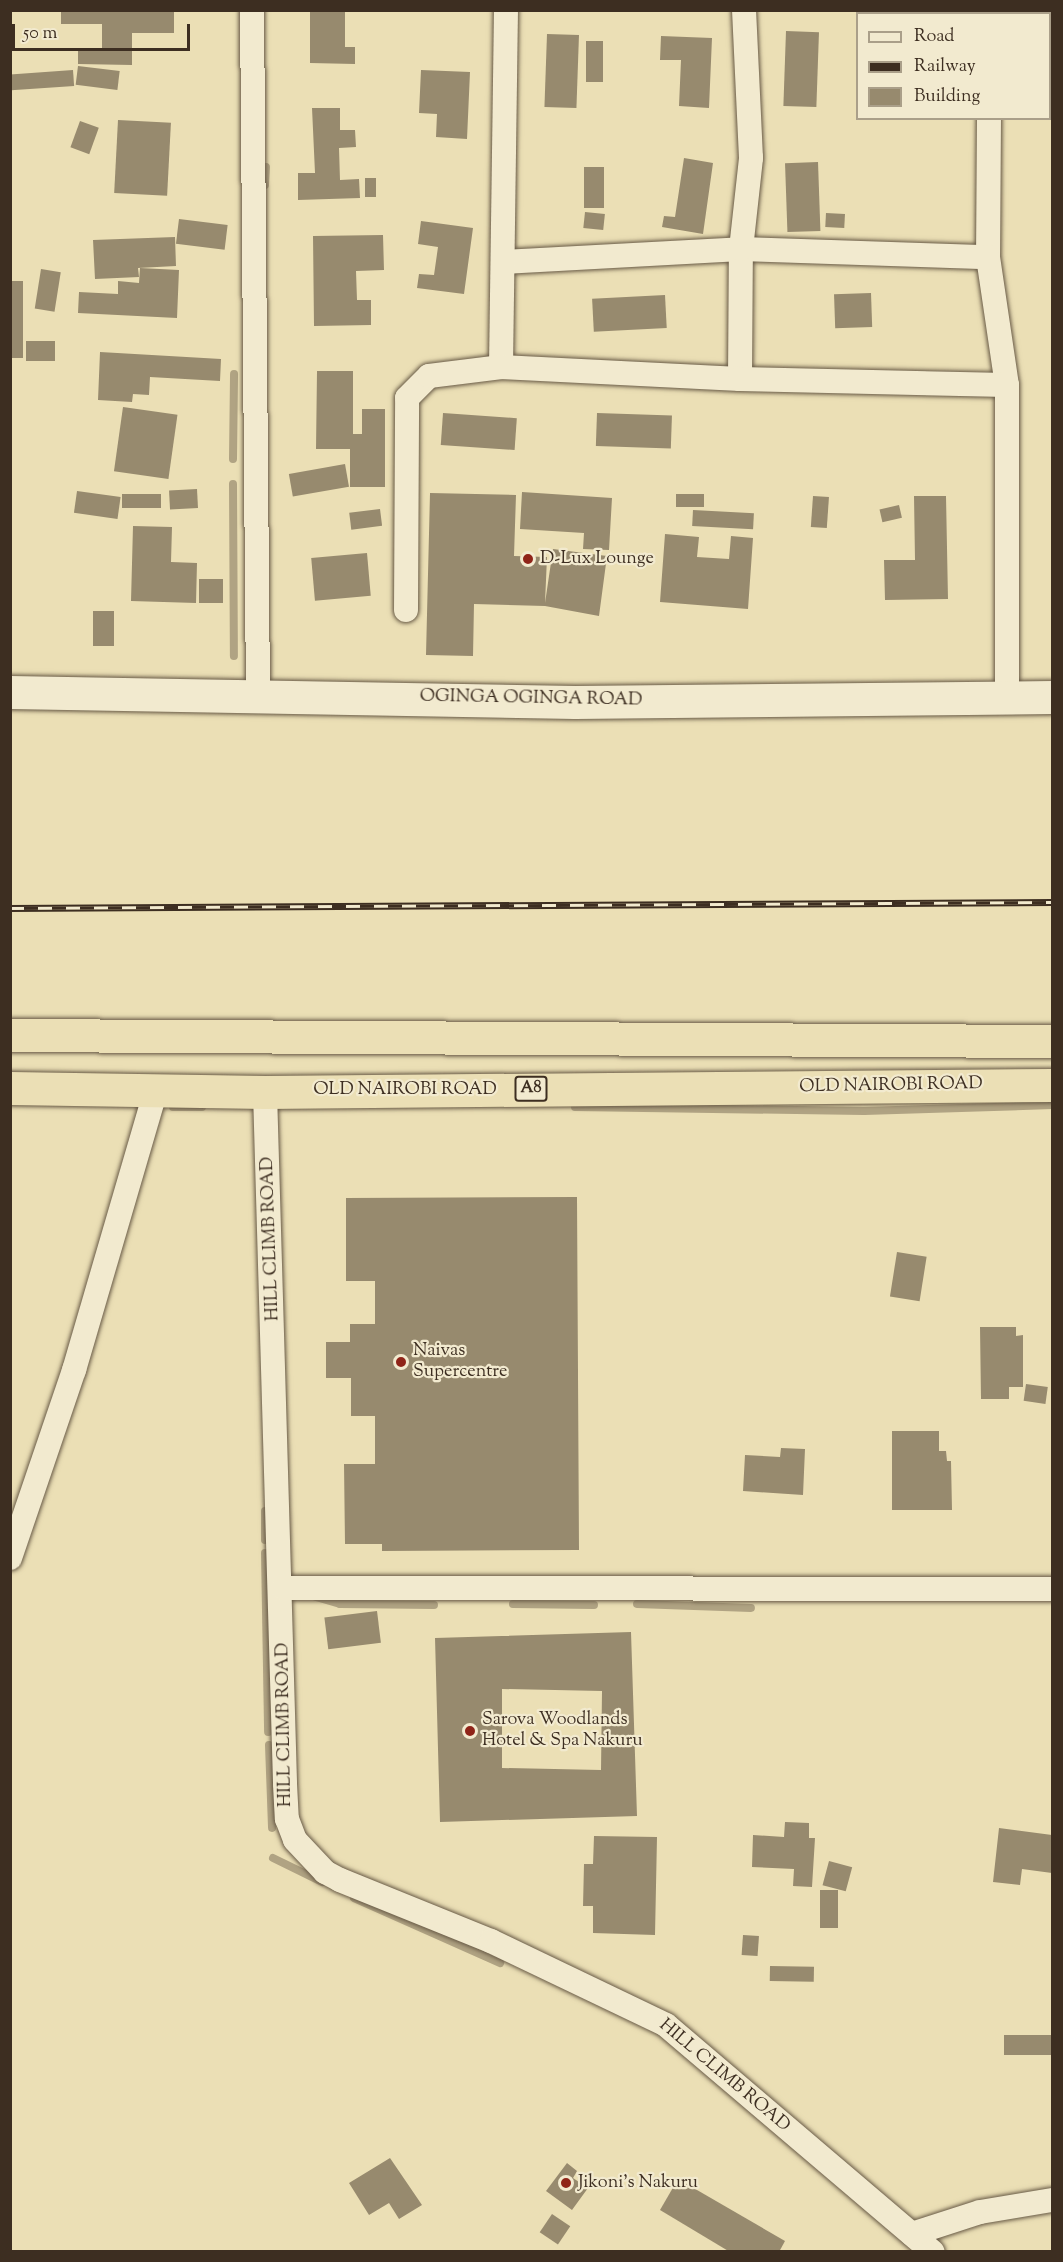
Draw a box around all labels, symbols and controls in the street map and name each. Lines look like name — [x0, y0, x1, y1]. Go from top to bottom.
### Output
scale bar — [15, 12, 194, 50]
legend — [856, 12, 1051, 120]
text: 50 m — [23, 21, 57, 47]
text: Road — [914, 24, 954, 50]
text: Railway — [914, 54, 976, 80]
text: Building — [914, 84, 980, 110]
place label: D-Lux Lounge — [540, 548, 654, 570]
marker: D-Lux Lounge — [521, 552, 535, 566]
street label: OGINGA OGINGA ROAD — [419, 686, 643, 712]
street label: OLD NAIROBI ROAD — [799, 1074, 983, 1098]
road number: A8 — [514, 1076, 548, 1102]
street label: OLD NAIROBI ROAD — [313, 1079, 497, 1101]
street label: HILL CLIMB ROAD — [257, 1156, 285, 1322]
place label: Naivas Supercentre — [413, 1341, 507, 1384]
marker: Naivas Supercentre — [394, 1355, 408, 1369]
street label: HILL CLIMB ROAD — [273, 1643, 297, 1807]
place label: Sarova Woodlands Hotel & Spa Nakuru — [482, 1710, 643, 1752]
marker: Sarova Woodlands Hotel & Spa Nakuru — [463, 1724, 477, 1738]
street label: HILL CLIMB ROAD — [654, 2015, 794, 2137]
place label: Jikoni’s Nakuru — [578, 2172, 698, 2194]
marker: Jikoni’s Nakuru — [559, 2176, 573, 2190]

